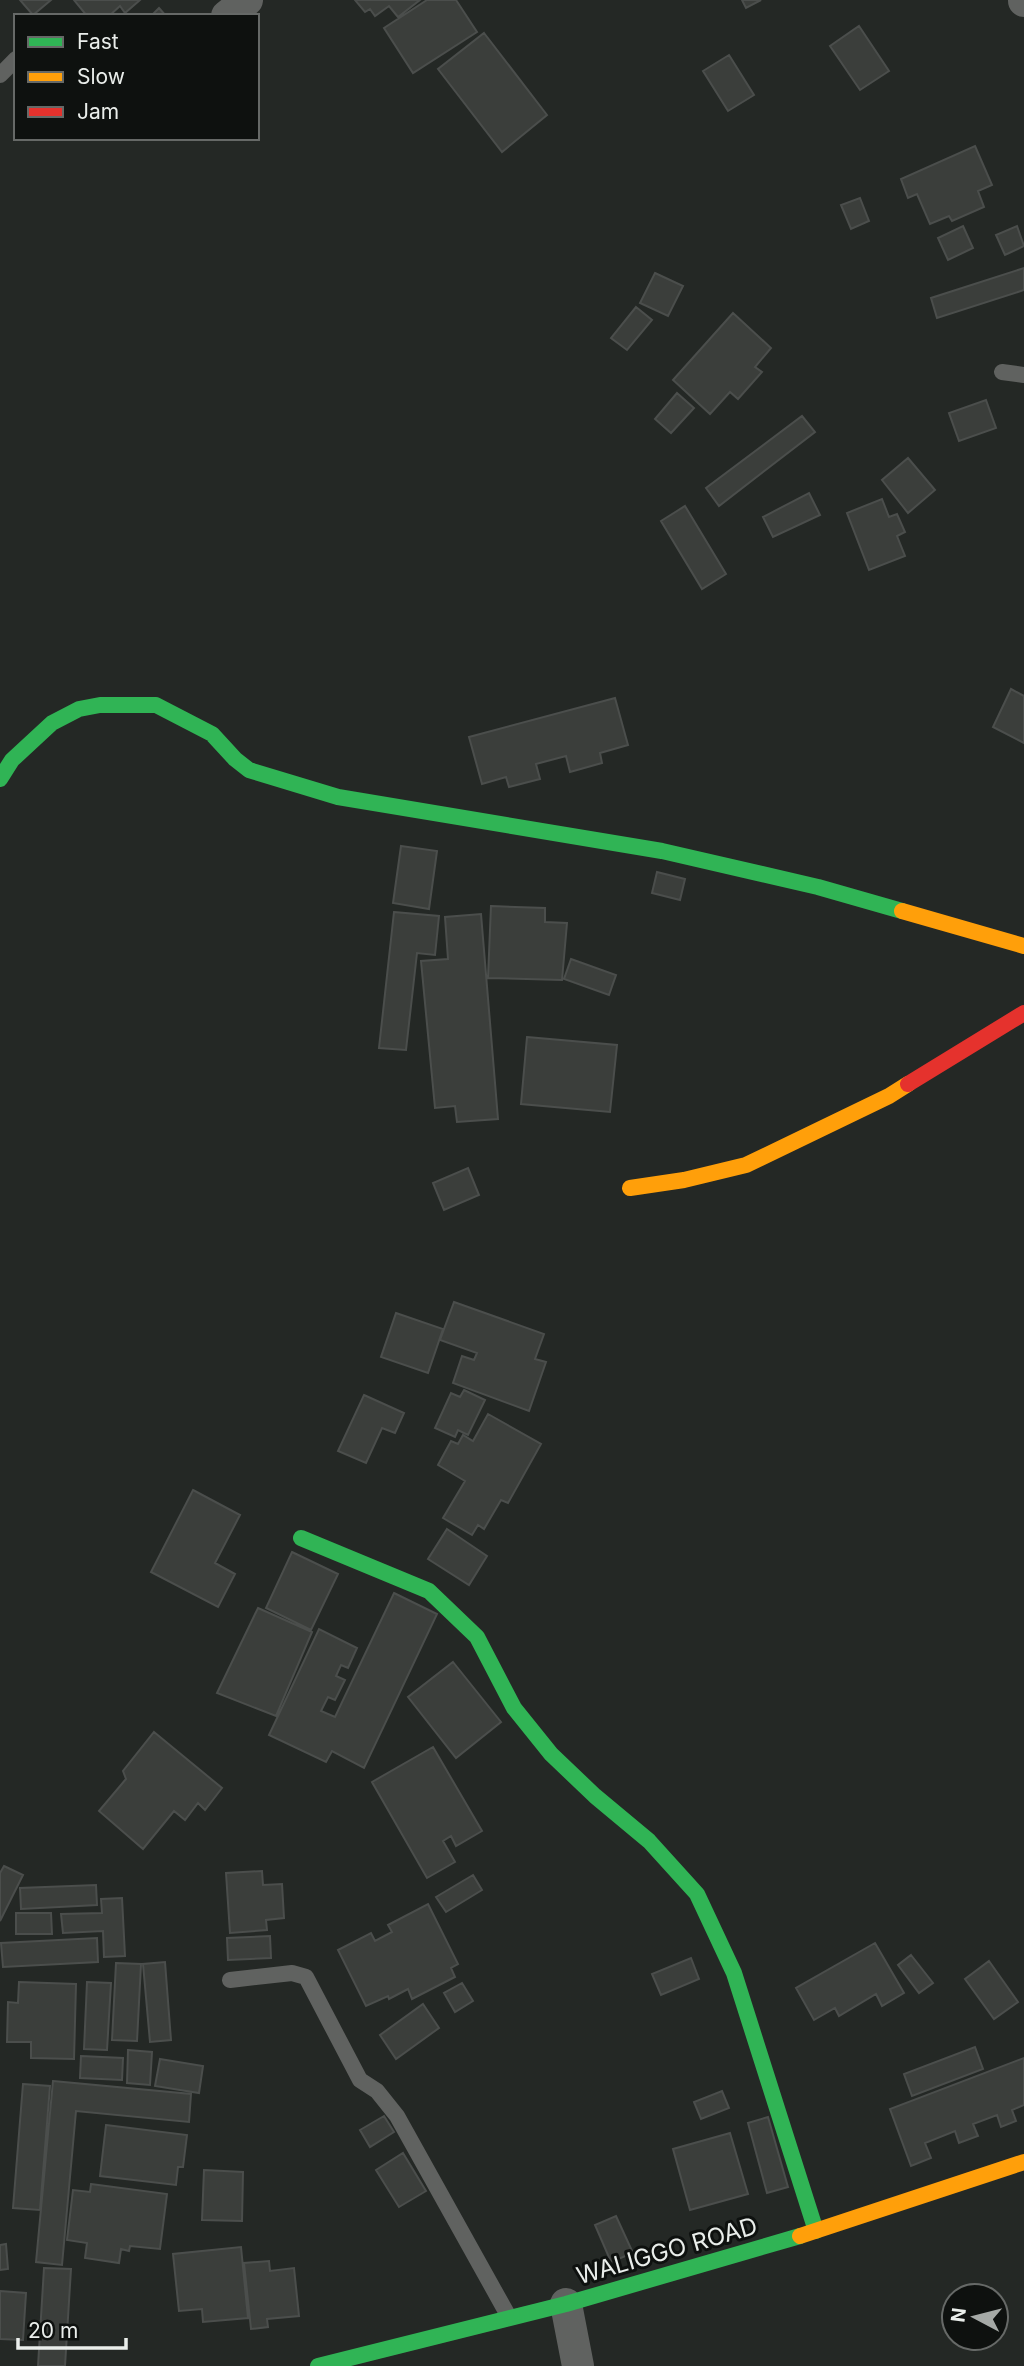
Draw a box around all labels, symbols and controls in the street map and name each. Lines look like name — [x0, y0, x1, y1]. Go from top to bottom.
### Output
legend — [14, 14, 259, 140]
text: Fast — [77, 29, 119, 54]
text: Slow — [77, 64, 125, 89]
text: Jam — [77, 99, 119, 124]
street label: WALIGGO ROAD — [573, 2211, 761, 2290]
north arrow — [940, 2282, 1010, 2352]
scale bar — [18, 2306, 126, 2350]
text: N — [946, 2306, 971, 2324]
text: 20 m — [28, 2318, 78, 2343]

